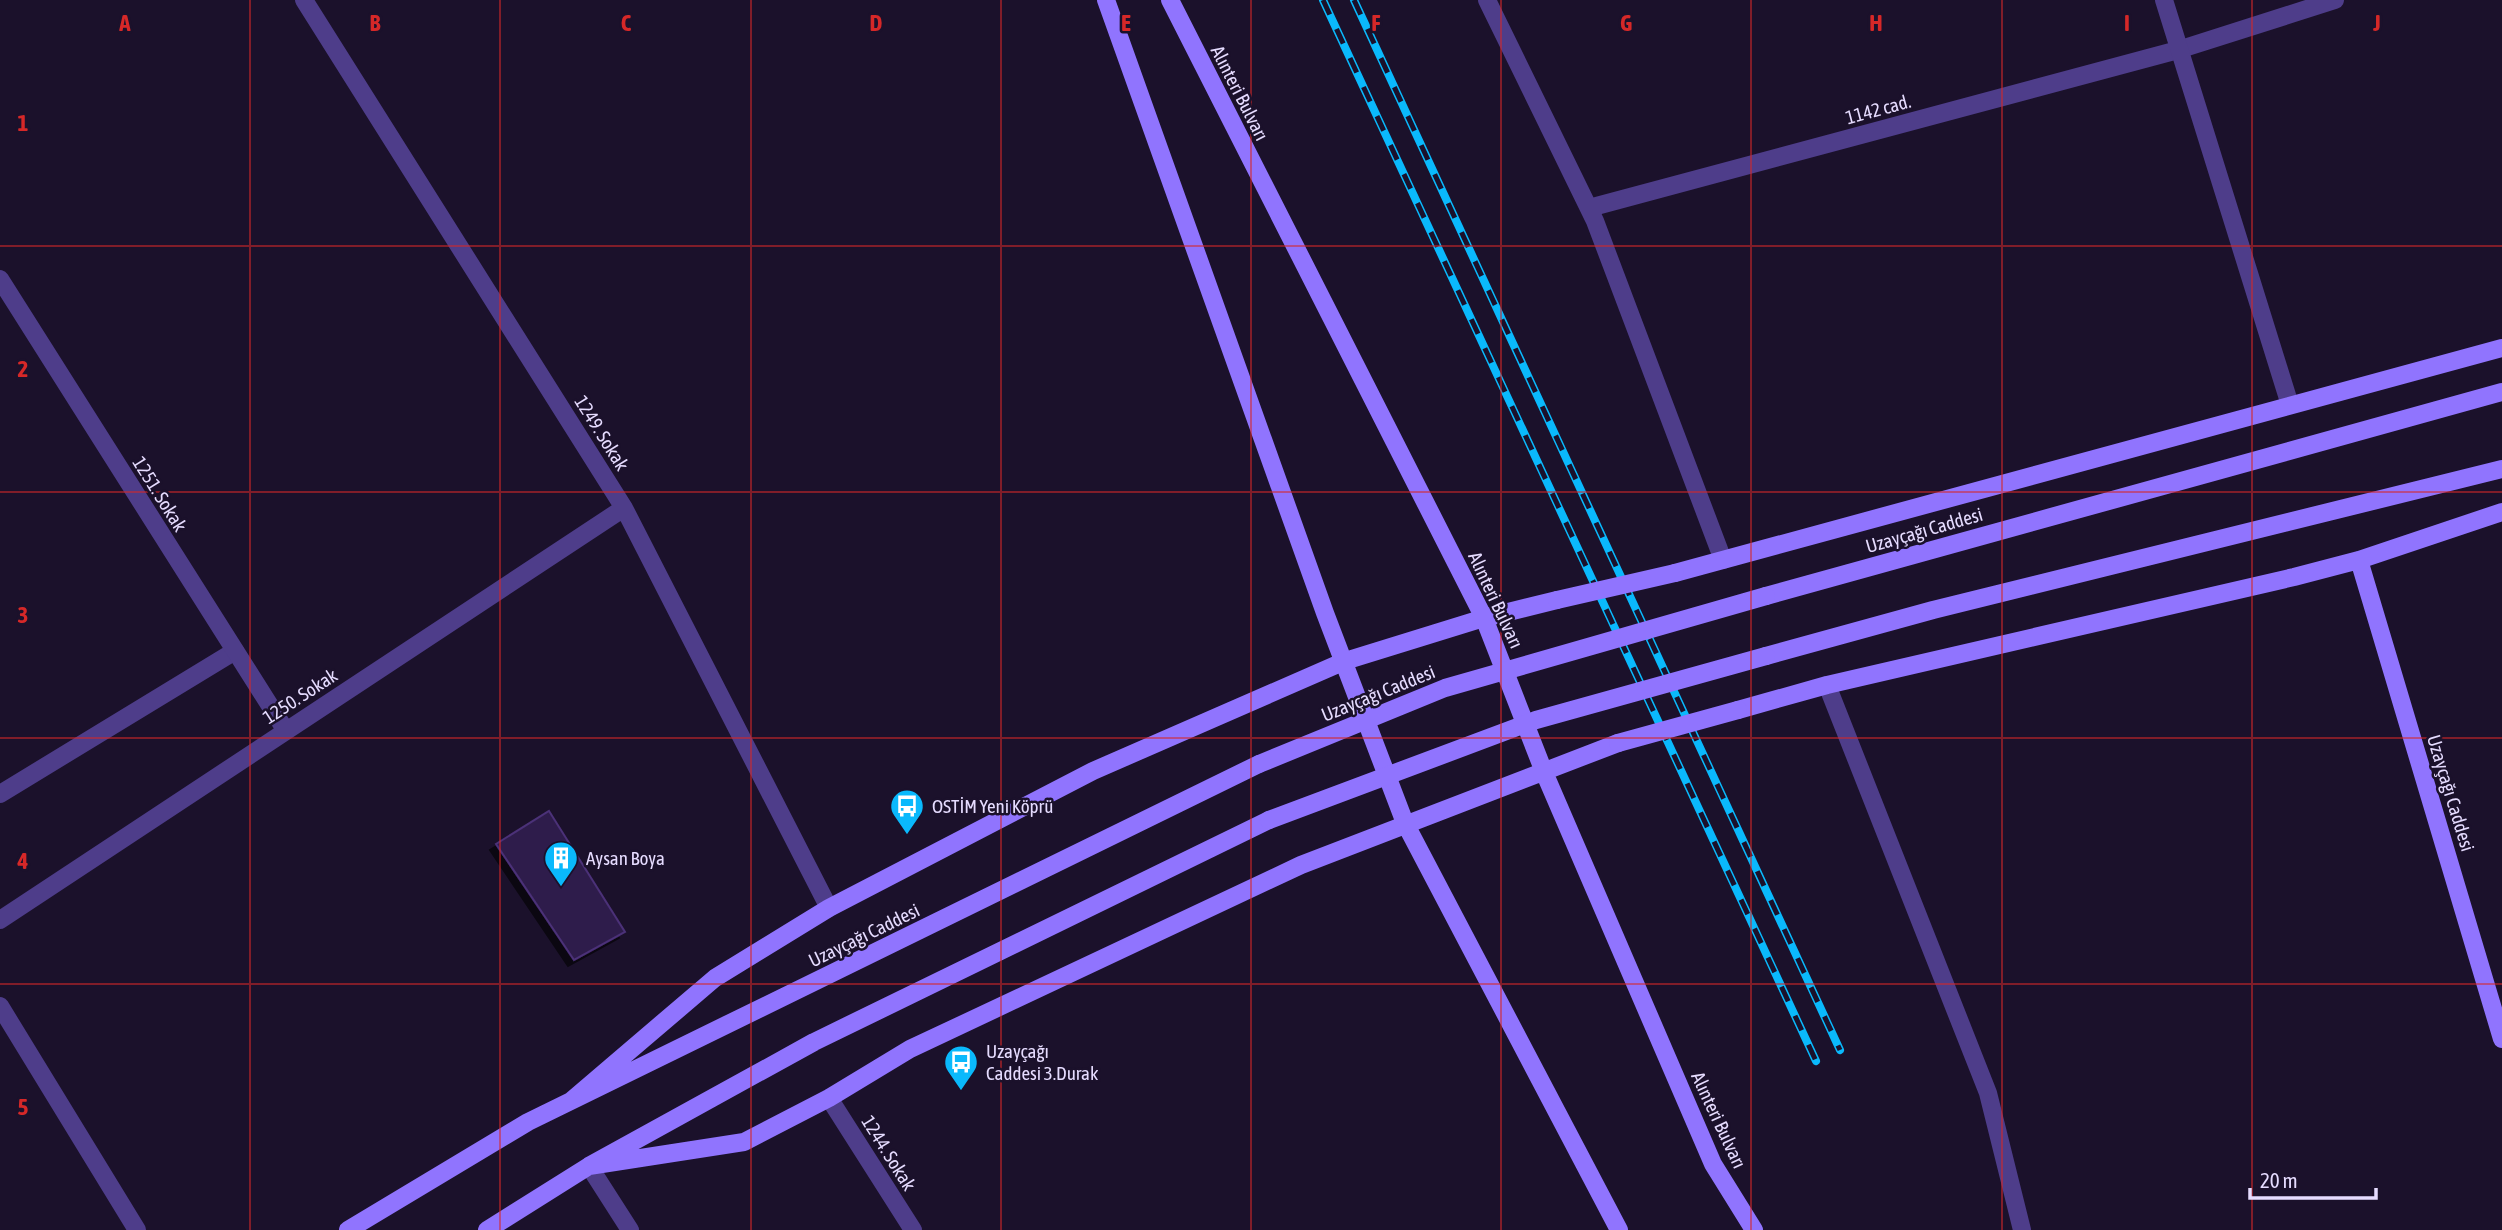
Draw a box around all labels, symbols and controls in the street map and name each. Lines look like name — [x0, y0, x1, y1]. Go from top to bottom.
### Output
text: A — [118, 10, 131, 36]
text: B — [370, 10, 381, 36]
text: C — [621, 10, 632, 36]
text: D — [870, 10, 883, 36]
text: E — [1121, 10, 1131, 36]
text: F — [1371, 10, 1381, 36]
text: G — [1620, 10, 1632, 36]
text: H — [1869, 10, 1883, 36]
text: I — [2124, 10, 2130, 36]
text: J — [2372, 10, 2381, 36]
street label: Alınteri Bulvarı — [1207, 42, 1273, 144]
street label: 1142 cad. — [1843, 90, 1913, 128]
text: 1 — [18, 110, 29, 136]
text: 2 — [18, 356, 28, 382]
street label: 1249. Sokak — [570, 391, 634, 475]
street label: 1251. Sokak — [128, 452, 192, 536]
street label: Uzayçağı Caddesi — [1863, 503, 1985, 557]
street label: Alınteri Bulvarı — [1464, 548, 1528, 652]
text: 3 — [18, 602, 28, 628]
street label: Uzayçağı Caddesi — [1318, 660, 1438, 726]
street label: 1250. Sokak — [259, 664, 342, 728]
street label: Uzayçağı Caddesi — [2423, 732, 2479, 854]
bus stop icon: OSTİM Yeni Köprü — [888, 787, 926, 836]
place label: OSTİM Yeni Köprü — [932, 795, 1053, 817]
building icon: Aysan Boya — [542, 839, 580, 888]
place label: Aysan Boya — [586, 847, 665, 869]
text: 4 — [17, 848, 29, 874]
street label: Uzayçağı Caddesi — [805, 899, 923, 971]
place label: Uzayçağı Caddesi 3.Durak — [986, 1040, 1099, 1084]
bus stop icon: Uzayçağı Caddesi 3.Durak — [942, 1043, 980, 1092]
street label: Alınteri Bulvarı — [1687, 1068, 1751, 1172]
text: 5 — [18, 1094, 29, 1120]
street label: 1244. Sokak — [857, 1111, 921, 1195]
scale bar — [2250, 1156, 2376, 1200]
text: 20 m — [2260, 1168, 2298, 1192]

